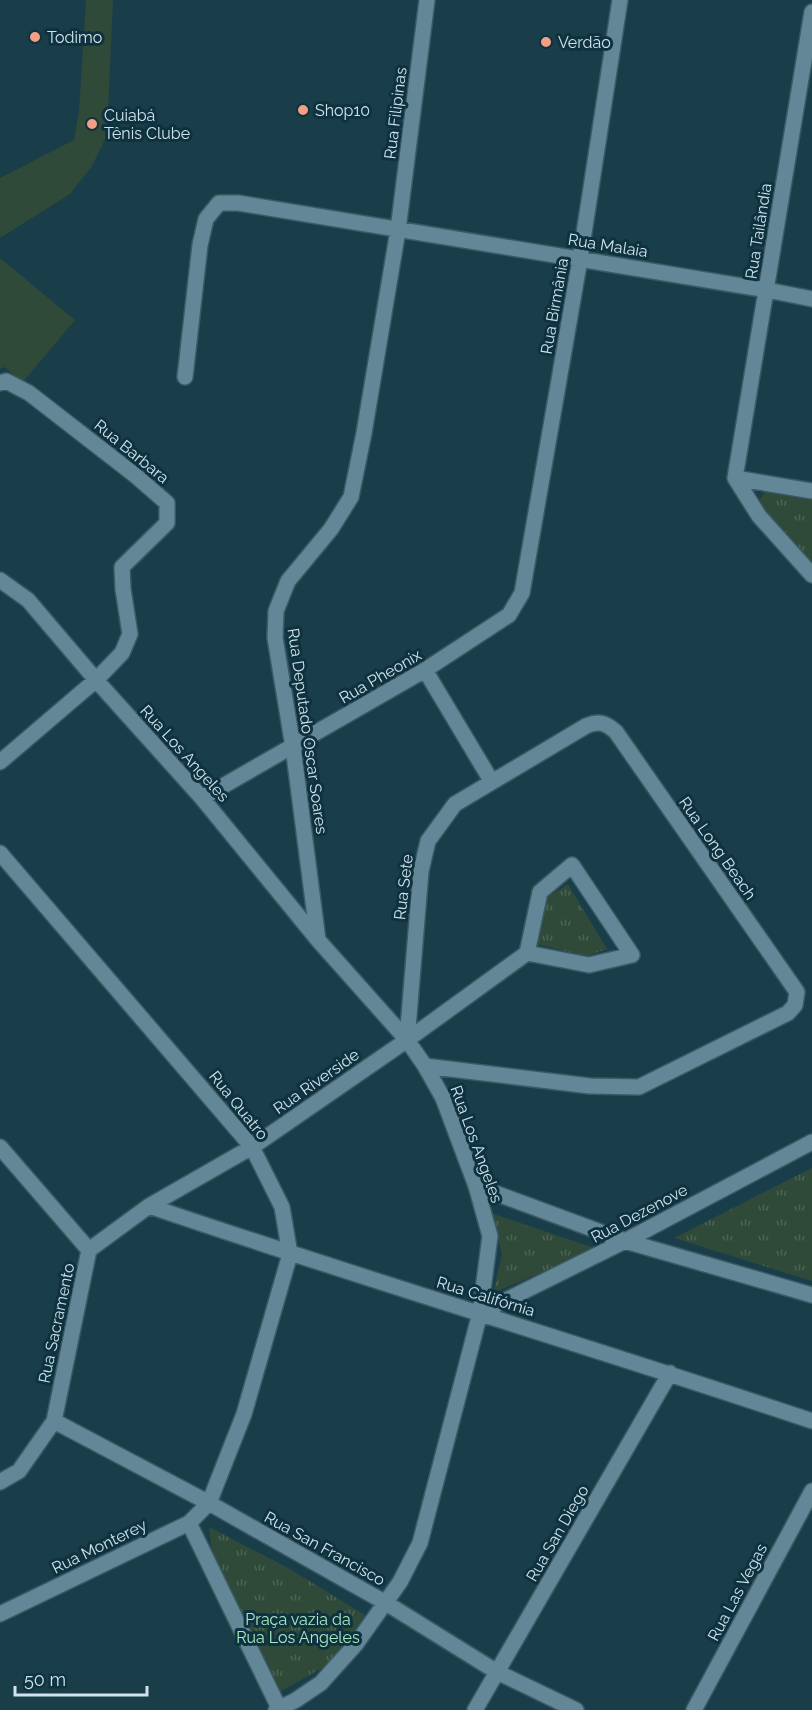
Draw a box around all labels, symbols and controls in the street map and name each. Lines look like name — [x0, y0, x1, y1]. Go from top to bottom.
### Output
place label: Todimo — [47, 28, 102, 47]
marker: Todimo — [28, 30, 42, 44]
place label: Verdão — [558, 33, 611, 52]
marker: Verdão — [539, 35, 553, 49]
street label: Rua Filipinas — [380, 66, 411, 160]
place label: Shop10 — [315, 101, 370, 120]
marker: Shop10 — [296, 103, 310, 117]
place label: Cuiabá Tênis Clube — [104, 106, 190, 143]
marker: Cuiabá Tênis Clube — [85, 117, 99, 131]
street label: Rua Tailândia — [742, 182, 775, 280]
street label: Rua Malaia — [567, 230, 649, 261]
street label: Rua Birmânia — [537, 256, 572, 356]
street label: Rua Barbara — [91, 416, 173, 487]
street label: Rua Deputado Oscar Soares — [284, 627, 331, 835]
street label: Rua Pheonix — [336, 645, 425, 708]
street label: Rua Los Angeles — [136, 701, 233, 806]
street label: Rua Long Beach — [675, 793, 760, 903]
street label: Rua Sete — [390, 853, 417, 921]
street label: Rua Riverside — [270, 1045, 363, 1118]
street label: Rua Quatro — [205, 1067, 272, 1144]
street label: Rua Los Angeles — [446, 1083, 507, 1206]
street label: Rua Dezenove — [588, 1180, 691, 1247]
street label: Rua Sacramento — [34, 1261, 78, 1385]
street label: Rua Califórnia — [434, 1273, 537, 1320]
street label: Rua San Diego — [522, 1482, 593, 1585]
street label: Rua San Francisco — [261, 1507, 388, 1590]
street label: Rua Monterey — [49, 1515, 150, 1578]
street label: Rua Las Vegas — [704, 1540, 771, 1644]
park label: Praça vazia da Rua Los Angeles — [236, 1610, 360, 1647]
scale bar — [15, 1659, 147, 1697]
text: 50 m — [24, 1669, 66, 1690]

